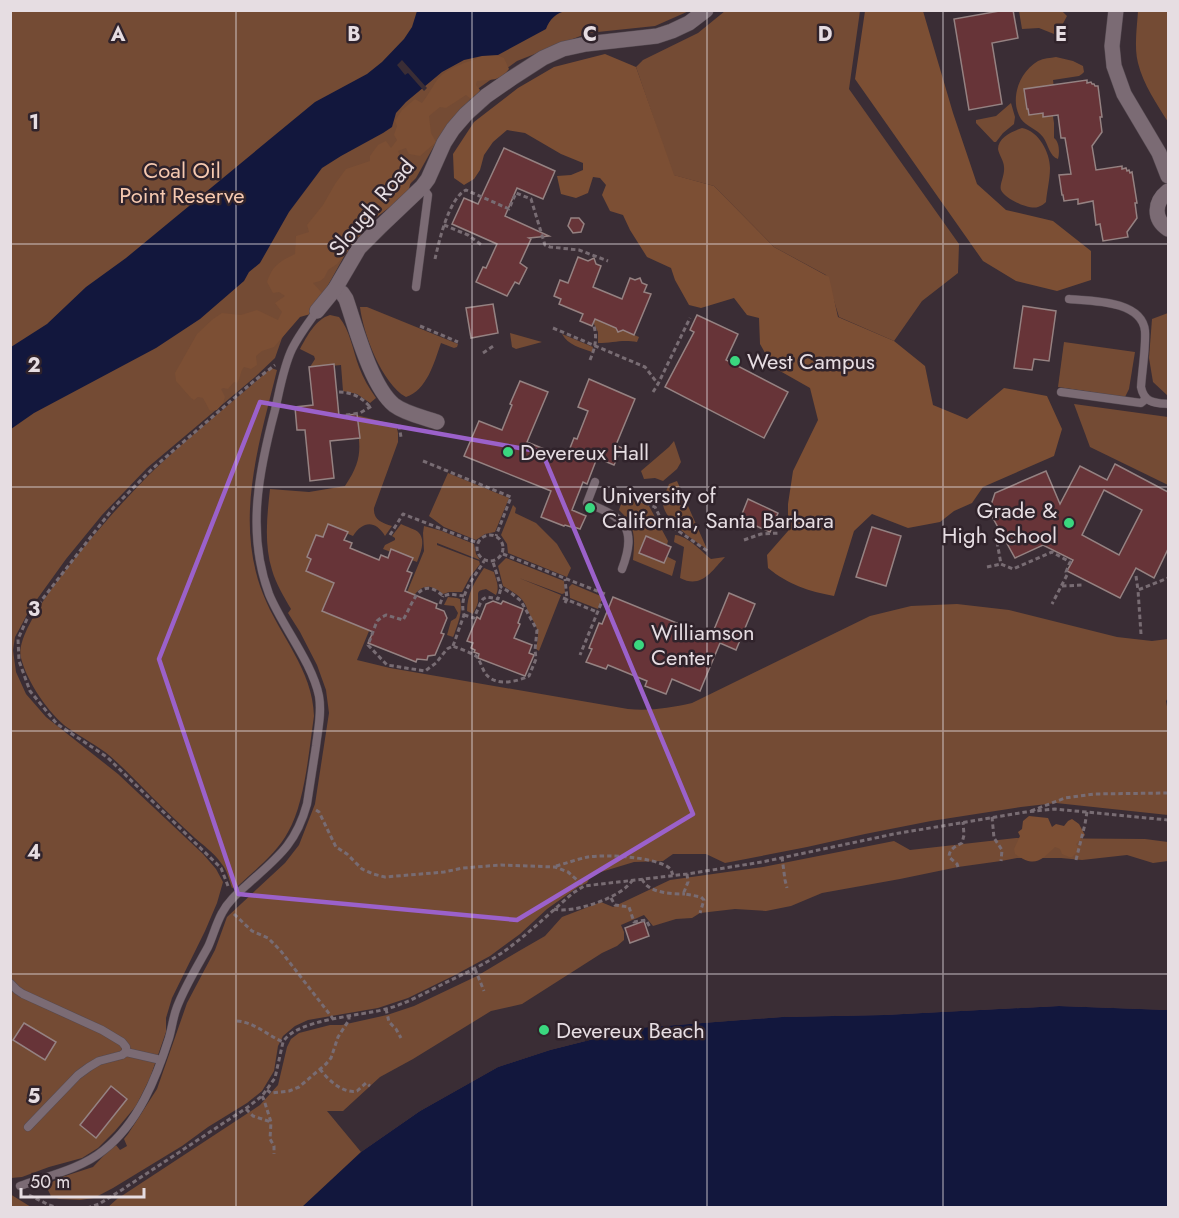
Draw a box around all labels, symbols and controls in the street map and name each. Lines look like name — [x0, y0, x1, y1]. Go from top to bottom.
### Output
text: A — [110, 20, 126, 49]
text: B — [347, 20, 361, 49]
text: C — [583, 20, 597, 49]
text: D — [818, 20, 832, 49]
text: E — [1055, 20, 1067, 49]
text: 1 — [29, 108, 39, 137]
street label: Slough Road — [321, 151, 421, 263]
park label: Coal Oil Point Reserve — [119, 154, 245, 211]
place label: West Campus — [747, 345, 875, 377]
text: 2 — [27, 351, 41, 380]
marker: West Campus — [728, 354, 742, 368]
place label: Devereux Hall — [520, 436, 649, 468]
marker: Devereux Hall — [501, 445, 515, 459]
place label: University of California, Santa Barbara — [602, 479, 834, 536]
place label: Grade & High School — [942, 494, 1057, 551]
marker: University of California, Santa Barbara — [583, 501, 597, 515]
marker: Grade & High School — [1062, 516, 1076, 530]
text: 3 — [28, 595, 40, 624]
place label: Williamson Center — [651, 616, 755, 673]
marker: Williamson Center — [632, 638, 646, 652]
text: 4 — [27, 838, 41, 867]
place label: Devereux Beach — [556, 1014, 705, 1046]
marker: Devereux Beach — [537, 1023, 551, 1037]
text: 5 — [28, 1082, 41, 1111]
scale bar — [21, 1161, 144, 1199]
text: 50 m — [30, 1169, 70, 1195]

